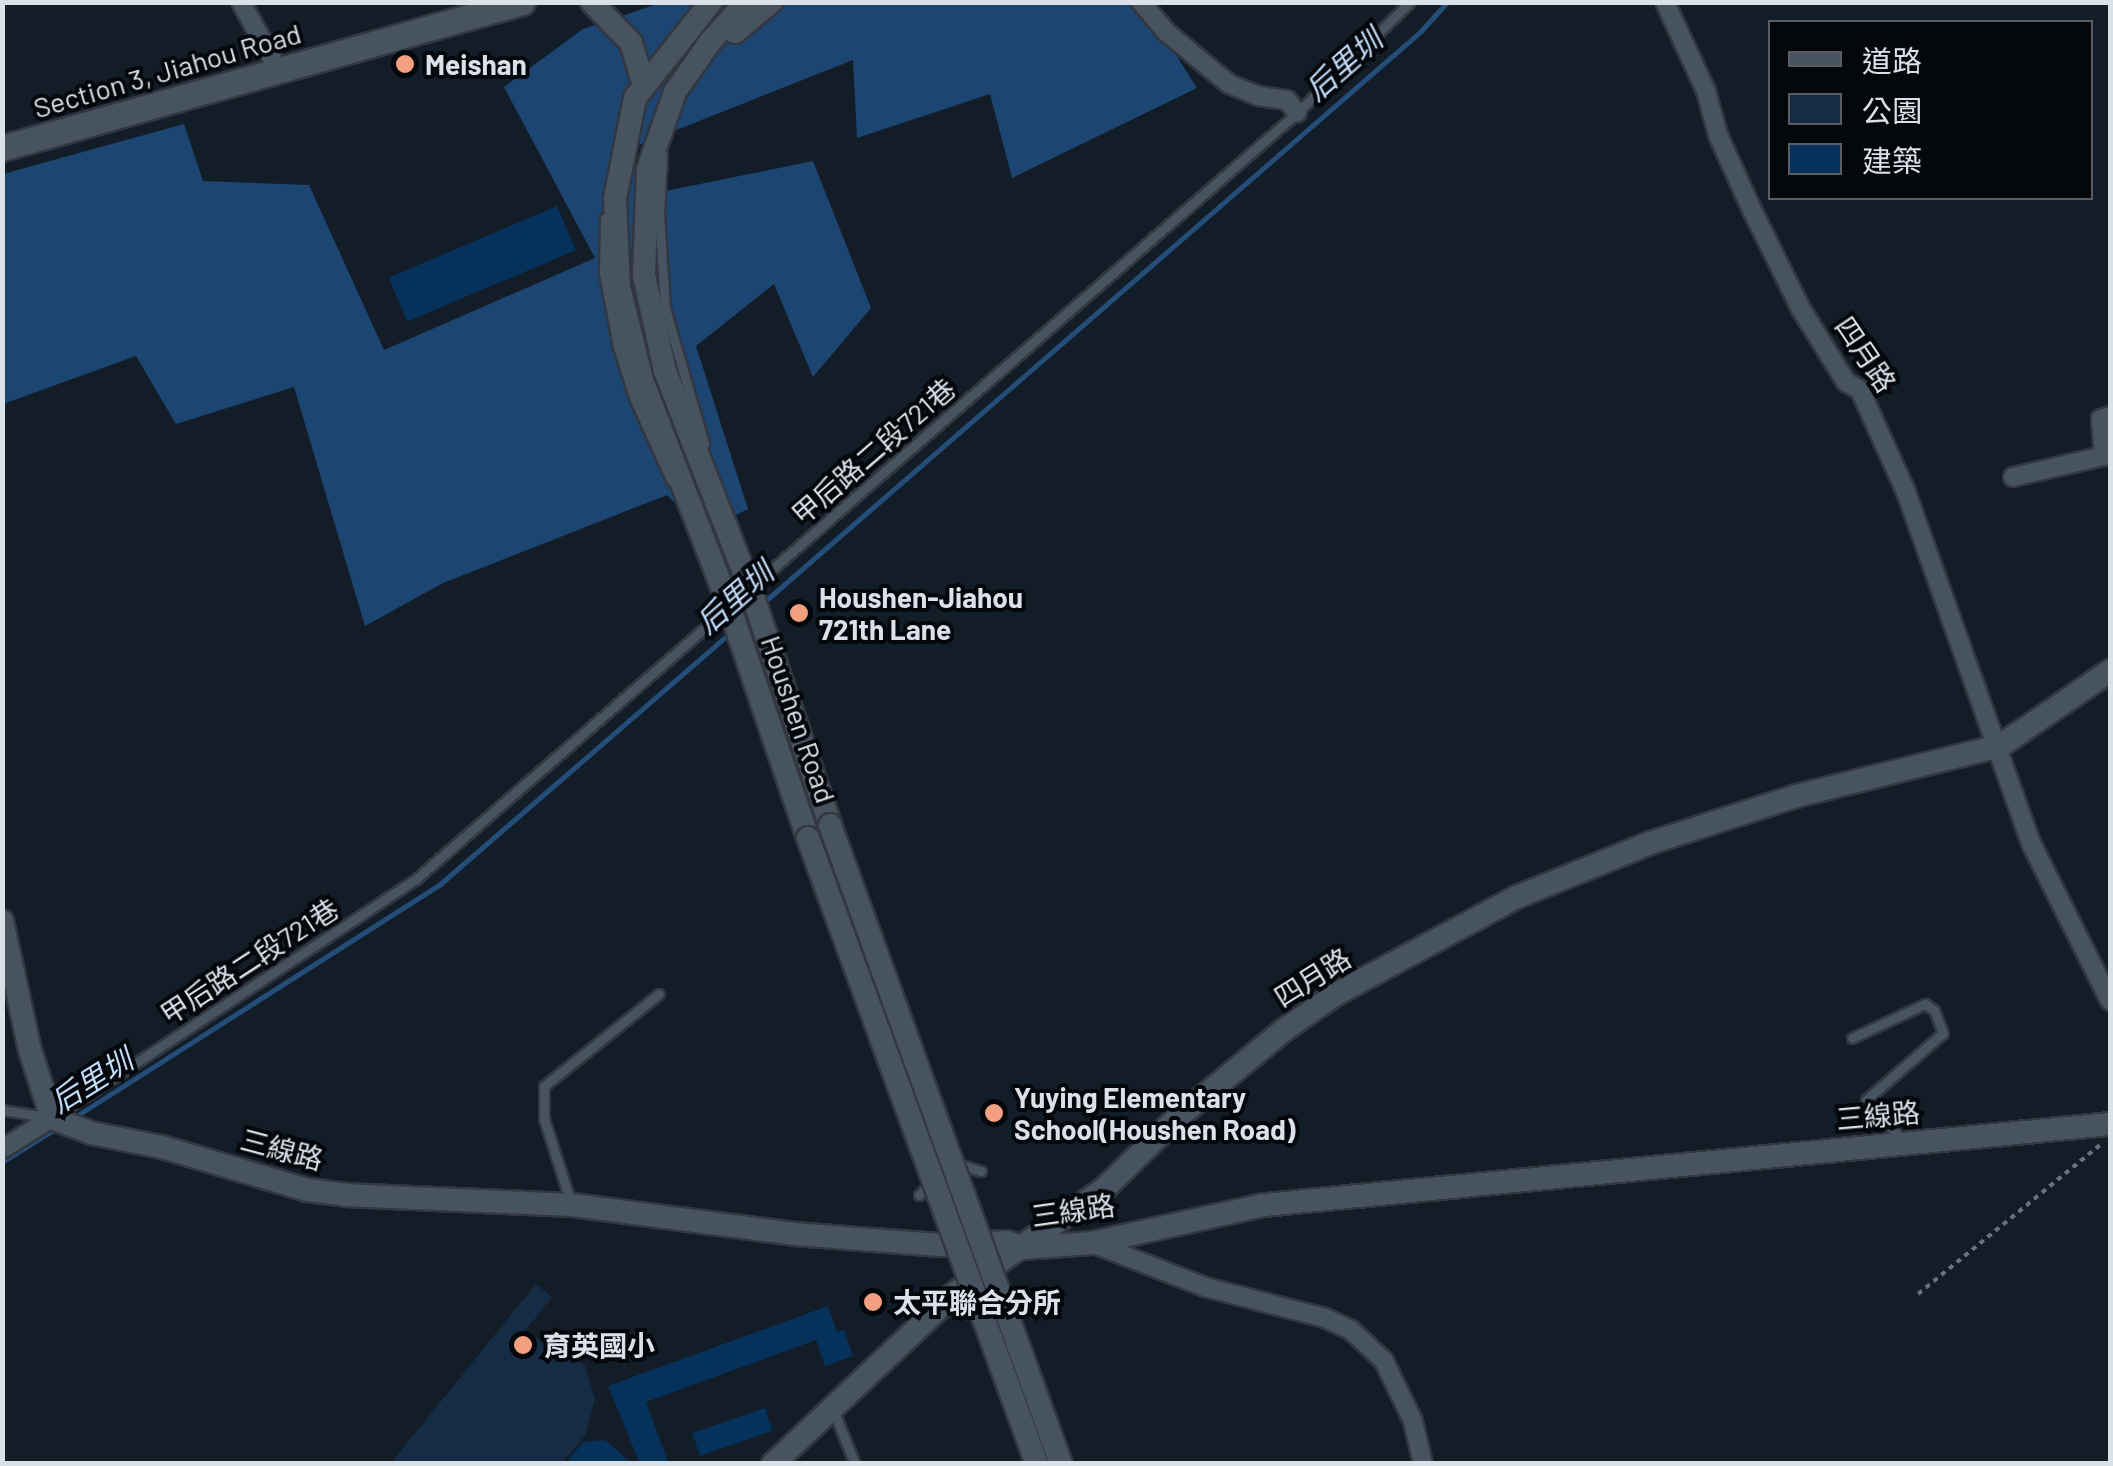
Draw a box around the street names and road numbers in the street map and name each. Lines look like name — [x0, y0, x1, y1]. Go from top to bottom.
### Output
street label: Section 3, Jiahou Road — [29, 16, 305, 124]
street label: 四月路 — [1829, 310, 1903, 398]
street label: 甲后路二段721巷 — [784, 371, 962, 531]
street label: Houshen Road — [755, 631, 843, 807]
street label: 甲后路二段721巷 — [154, 891, 344, 1031]
street label: 四月路 — [1267, 940, 1357, 1014]
street label: 三線路 — [1835, 1095, 1921, 1135]
street label: 三線路 — [237, 1122, 327, 1176]
street label: 三線路 — [1029, 1188, 1117, 1232]

